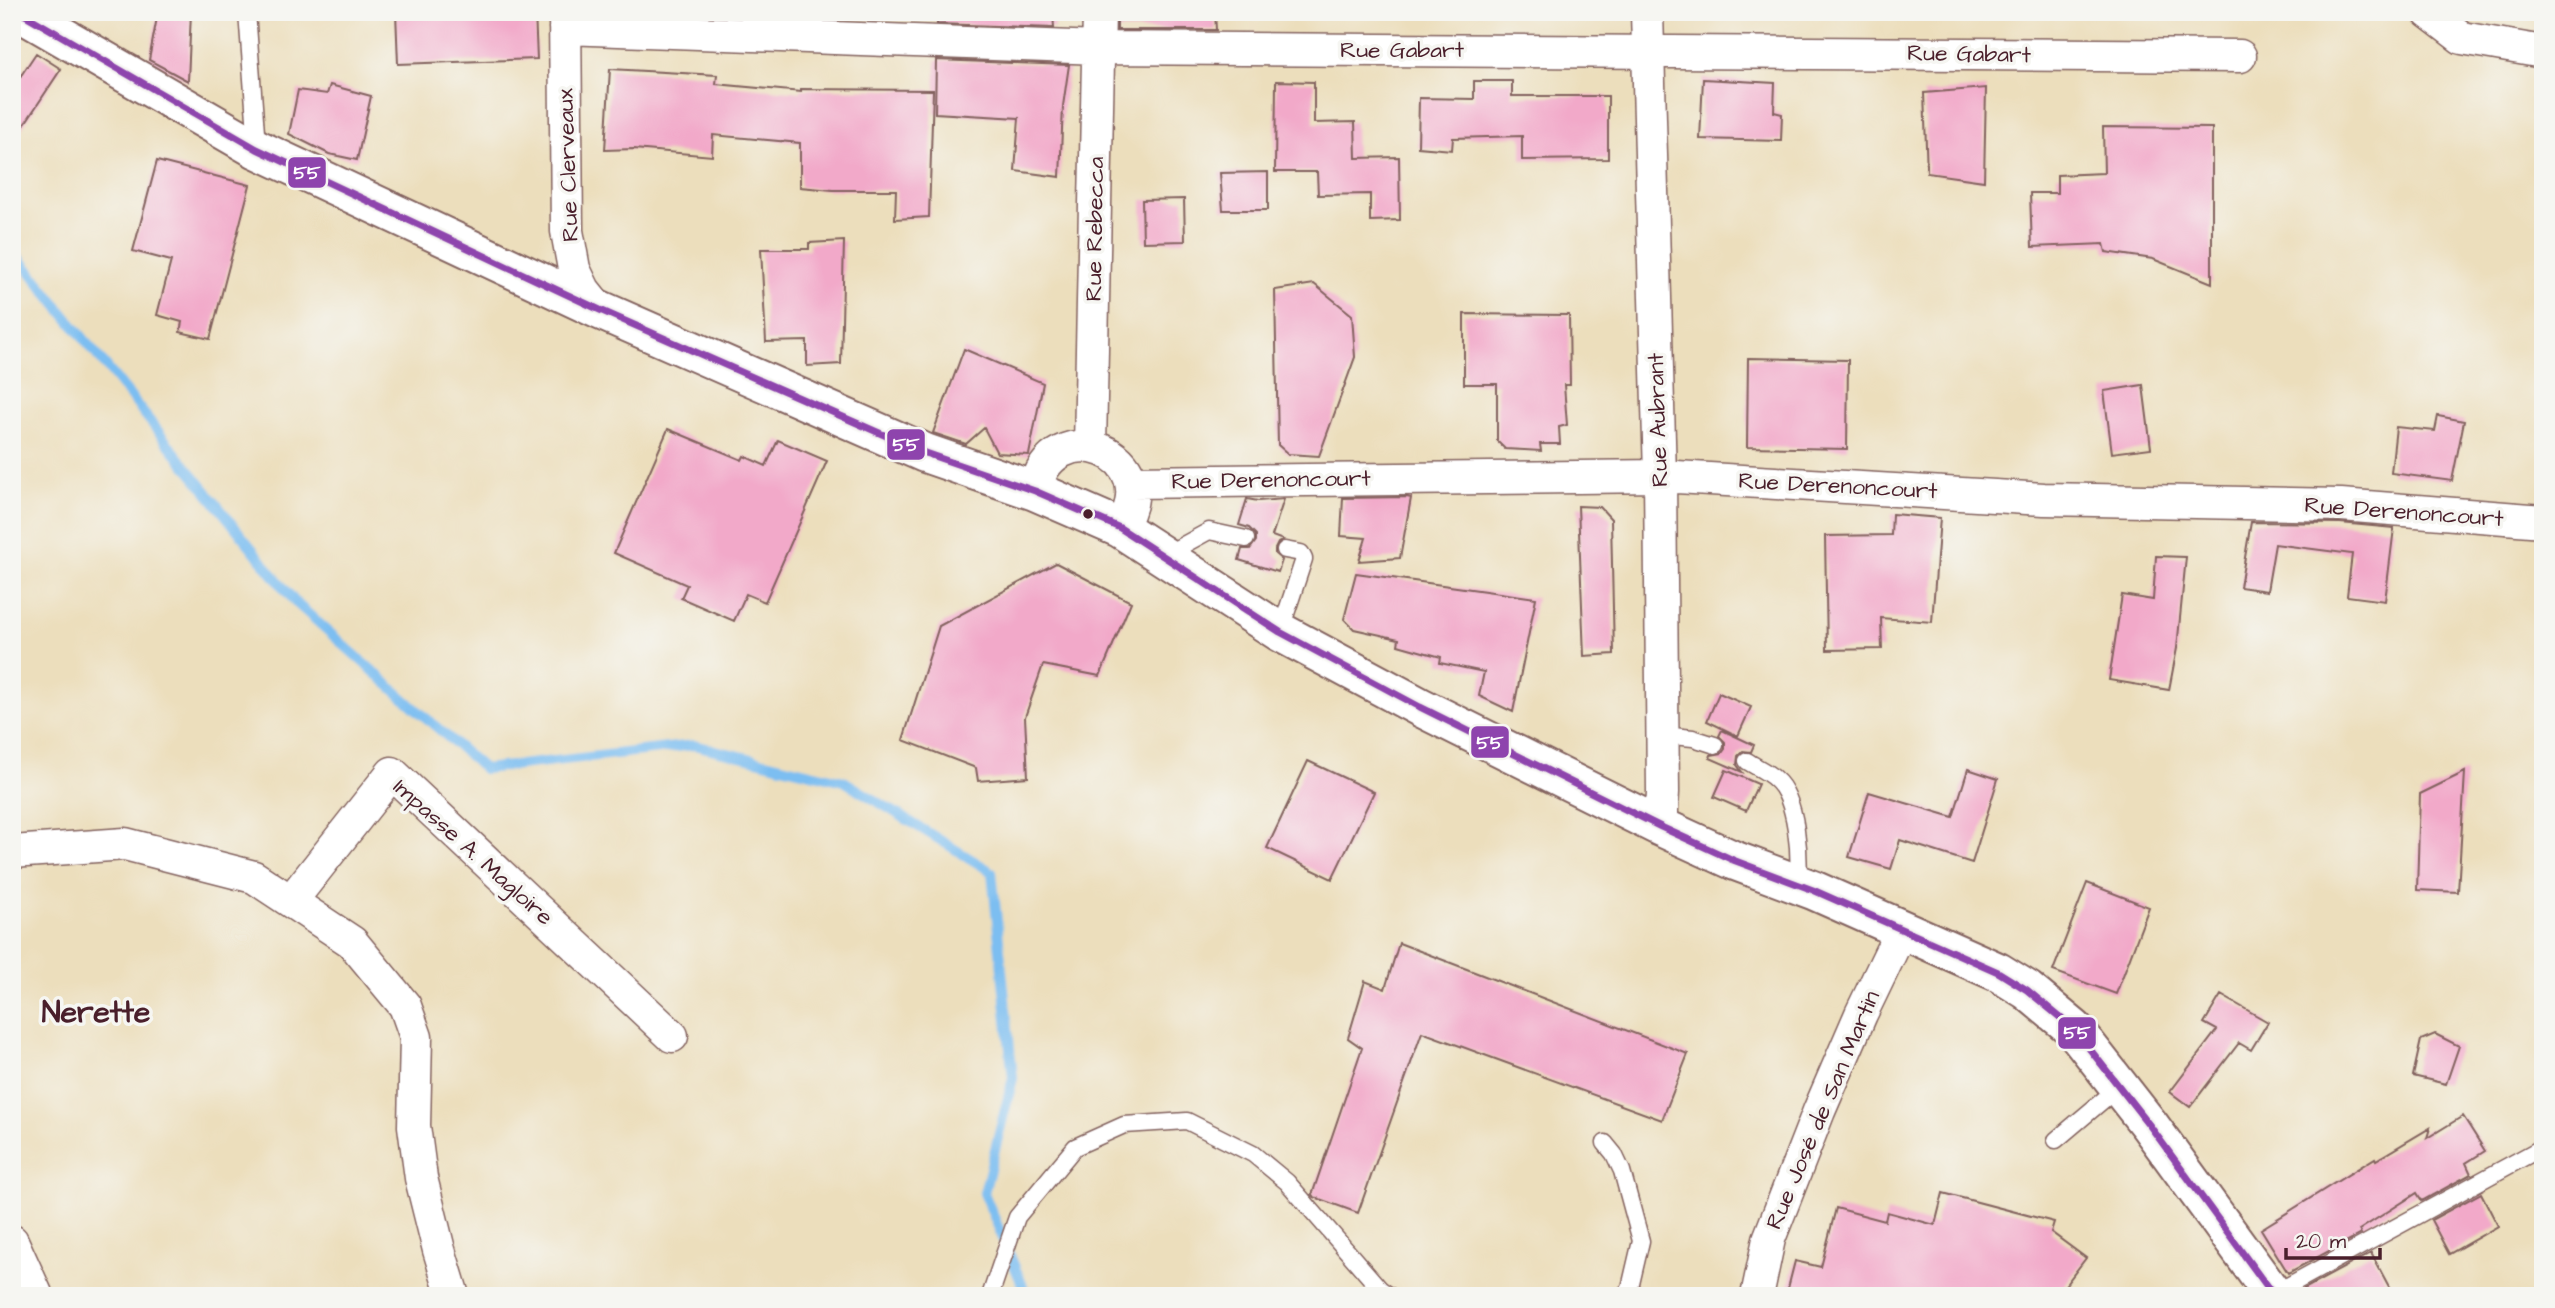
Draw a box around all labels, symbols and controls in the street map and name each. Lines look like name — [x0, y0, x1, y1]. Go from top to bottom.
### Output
street label: Rue Gabart — [1340, 34, 1465, 66]
street label: Rue Gabart — [1907, 37, 2032, 71]
street label: Rue Clerveaux — [549, 88, 587, 242]
line badge: 55 — [287, 156, 327, 189]
street label: Rue Rebecca — [1078, 156, 1112, 302]
text: 55 — [294, 160, 321, 187]
street label: Rue Aubrant — [1640, 352, 1676, 488]
line badge: 55 — [886, 428, 926, 461]
text: 55 — [893, 432, 920, 459]
street label: Rue Derenoncourt — [1171, 462, 1372, 498]
street label: Rue Derenoncourt — [1738, 465, 1939, 507]
street label: Rue Derenoncourt — [2303, 489, 2505, 535]
unlabelled marker — [1081, 507, 1095, 521]
line badge: 55 — [1470, 725, 1510, 759]
text: 55 — [1477, 730, 1504, 757]
street label: Impasse A. Magloire — [385, 771, 560, 933]
street label: Rue José de San Martin — [1758, 986, 1888, 1234]
district label: Nerette — [42, 992, 150, 1034]
line badge: 55 — [2057, 1016, 2097, 1050]
text: 55 — [2064, 1020, 2091, 1047]
scale bar — [2286, 1217, 2380, 1261]
text: 20 m — [2296, 1227, 2347, 1256]

